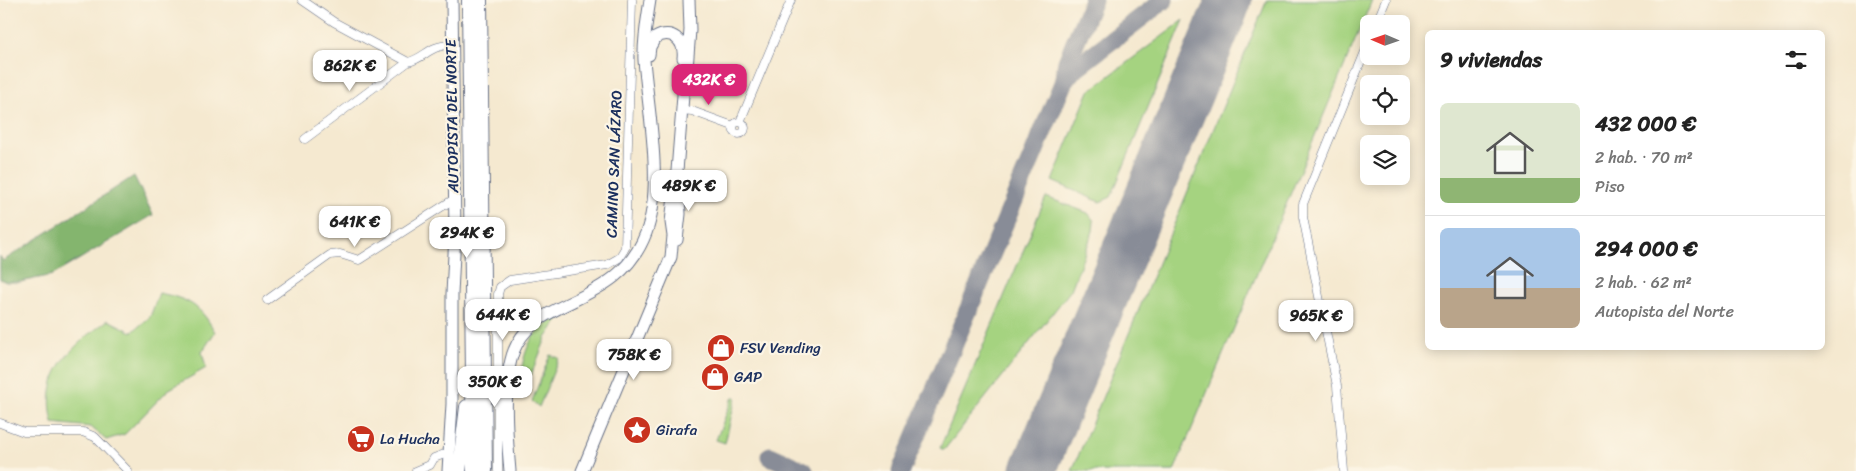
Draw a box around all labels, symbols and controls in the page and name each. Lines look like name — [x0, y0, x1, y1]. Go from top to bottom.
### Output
north arrow — [1360, 15, 1410, 65]
map controls — [1360, 15, 1410, 185]
street label: AUTOPISTA DEL NORTE — [438, 37, 466, 194]
text: 9 viviendas — [1440, 41, 1542, 79]
icon: filters — [1782, 46, 1810, 74]
pin: 862K € — [309, 49, 391, 92]
text: 862K € — [324, 51, 376, 80]
pin: 432K € — [668, 64, 750, 106]
text: 432K € — [683, 65, 735, 94]
button: locate — [1360, 75, 1410, 125]
street label: CAMINO SAN LÁZARO — [598, 90, 630, 238]
text: 432 000 € — [1595, 105, 1696, 143]
icon: home — [1480, 123, 1540, 183]
button: layers — [1360, 135, 1410, 185]
text: 2 hab. · 70 m² — [1595, 143, 1693, 172]
pin: 489K € — [648, 170, 730, 212]
text: 489K € — [662, 171, 716, 200]
text: Piso — [1595, 172, 1625, 201]
pin: 641K € — [314, 206, 396, 248]
text: 641K € — [330, 207, 380, 236]
pin: 294K € — [426, 216, 508, 259]
text: 294K € — [440, 218, 494, 247]
text: 294 000 € — [1595, 230, 1698, 268]
icon: home — [1480, 248, 1540, 308]
text: 2 hab. · 62 m² — [1595, 268, 1692, 297]
text: Autopista del Norte — [1595, 297, 1734, 326]
pin: 644K € — [462, 298, 544, 341]
text: 644K € — [476, 300, 530, 329]
pin: 965K € — [1275, 300, 1357, 342]
text: 965K € — [1289, 301, 1343, 330]
shop icon: FSV Vending — [706, 333, 736, 363]
place label: FSV Vending — [740, 335, 821, 361]
pin: 758K € — [593, 338, 675, 381]
text: 758K € — [607, 340, 661, 369]
shop icon: GAP — [700, 362, 730, 392]
place label: GAP — [734, 364, 762, 390]
pin: 350K € — [454, 366, 536, 408]
text: 350K € — [468, 367, 522, 396]
place icon: Girafa — [622, 415, 652, 445]
place label: Girafa — [656, 417, 698, 443]
supermarket icon: La Hucha — [346, 424, 376, 454]
place label: La Hucha — [380, 426, 440, 452]

